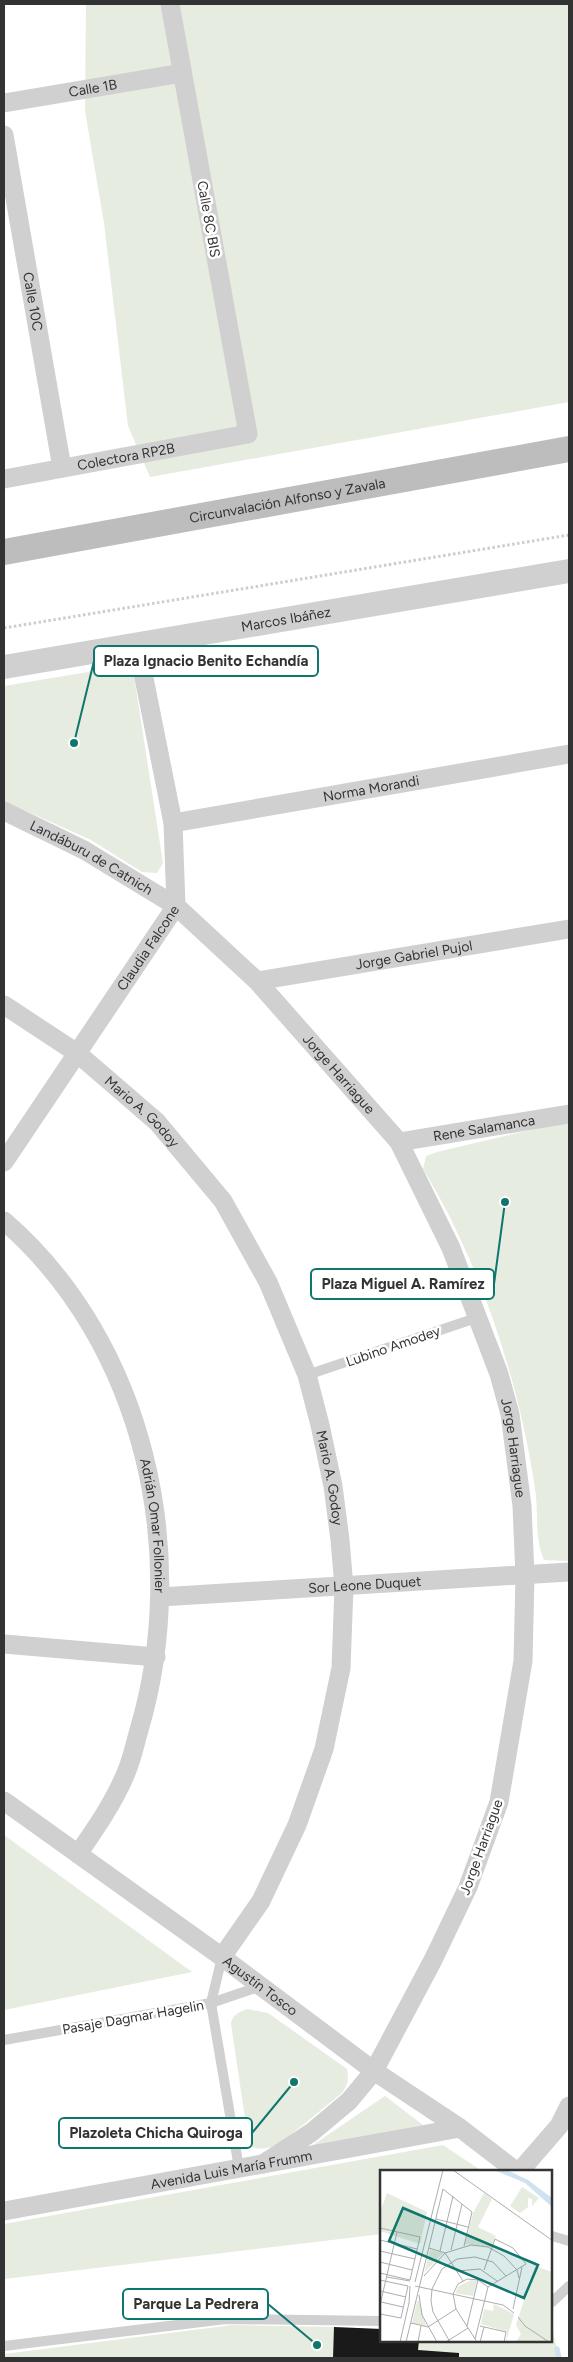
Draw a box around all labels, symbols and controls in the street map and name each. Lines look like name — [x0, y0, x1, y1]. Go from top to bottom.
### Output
street label: Calle 1B — [67, 76, 118, 101]
street label: Calle 8C BIS — [193, 179, 224, 259]
street label: Calle 10C — [19, 271, 46, 332]
street label: Colectora RP2B — [76, 440, 176, 474]
street label: Circunvalación Alfonso y Zavala — [188, 475, 387, 527]
street label: Marcos Ibáñez — [240, 604, 332, 636]
callout: Plaza Ignacio Benito Echandía — [94, 646, 318, 676]
text: Plaza Ignacio Benito Echandía — [104, 652, 308, 670]
street label: Norma Morandi — [322, 772, 421, 806]
street label: Landáburu de Catnich — [27, 817, 156, 899]
street label: Claudia Falcone — [114, 902, 183, 994]
street label: Jorge Gabriel Pujol — [354, 937, 474, 973]
street label: Jorge Harriague — [299, 1031, 378, 1118]
street label: Mario A. Godoy — [101, 1073, 183, 1152]
street label: Rene Salamanca — [432, 1112, 536, 1145]
callout: Plaza Miguel A. Ramírez — [311, 1269, 494, 1299]
text: Plaza Miguel A. Ramírez — [321, 1275, 485, 1293]
street label: Lubino Amodey — [344, 1322, 443, 1371]
street label: Jorge Harriague — [497, 1396, 529, 1499]
street label: Mario A. Godoy — [312, 1429, 346, 1527]
street label: Adrián Omar Follonier — [136, 1456, 168, 1593]
street label: Sor Leone Duquet — [308, 1573, 422, 1597]
street label: Jorge Harriague — [456, 1797, 507, 1897]
street label: Agustín Tosco — [219, 1953, 301, 2020]
street label: Pasaje Dagmar Hagelin — [61, 1997, 205, 2038]
callout: Plazoleta Chicha Quiroga — [59, 2118, 252, 2148]
text: Plazoleta Chicha Quiroga — [69, 2124, 243, 2142]
street label: Avenida Luis María Frumm — [149, 2147, 314, 2193]
inset map — [380, 2170, 553, 2342]
callout: Parque La Pedrera — [123, 2289, 268, 2319]
text: Parque La Pedrera — [133, 2295, 259, 2313]

